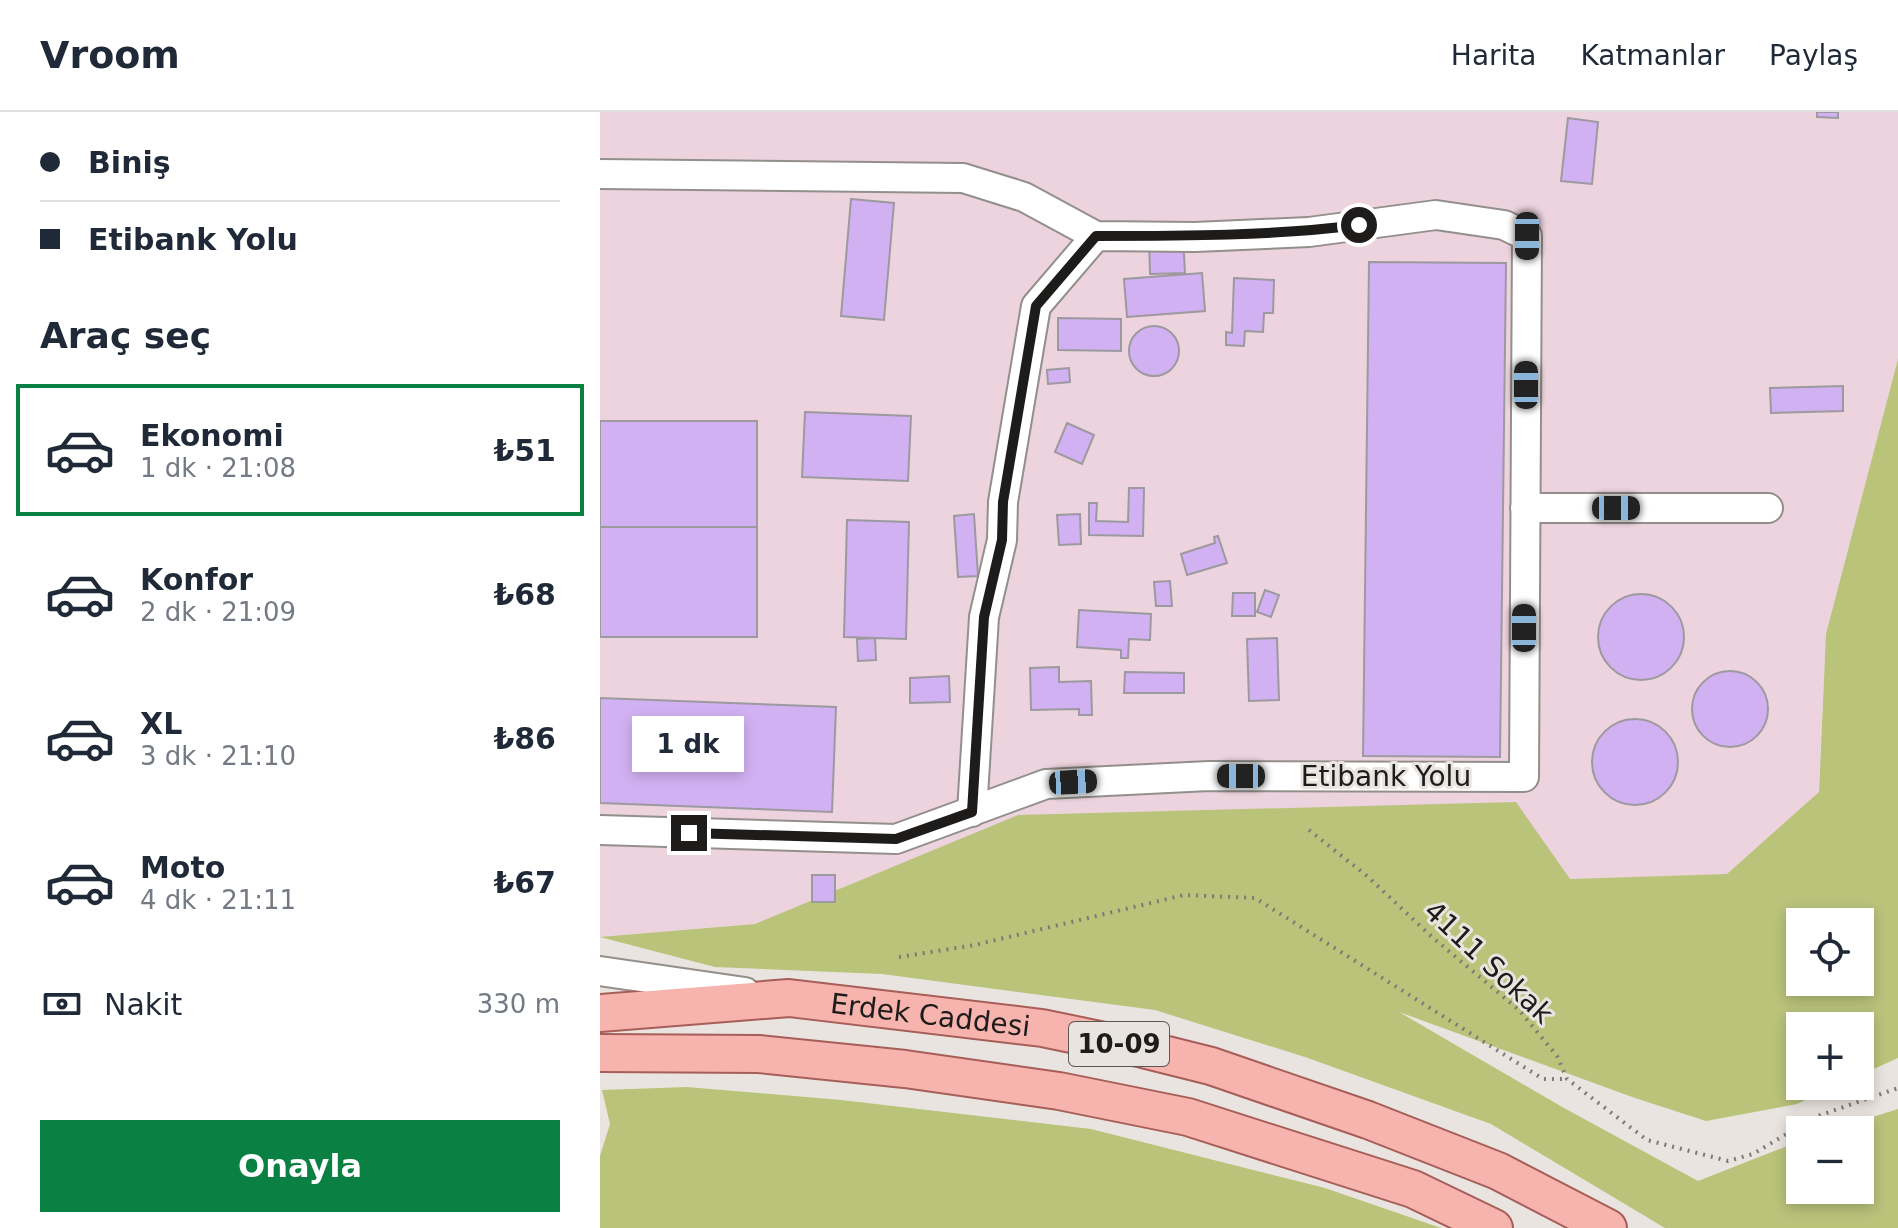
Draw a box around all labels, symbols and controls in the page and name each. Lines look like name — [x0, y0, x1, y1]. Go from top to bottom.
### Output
text: Vroom — [40, 33, 180, 77]
text: Harita — [1451, 39, 1536, 72]
text: Katmanlar — [1580, 39, 1725, 72]
text: Paylaş — [1769, 39, 1858, 72]
text: Biniş — [88, 145, 171, 180]
route start — [1341, 207, 1377, 243]
car — [1515, 212, 1539, 260]
text: Etibank Yolu — [88, 222, 298, 257]
text: Araç seç — [40, 315, 211, 356]
car — [1514, 361, 1538, 409]
icon: car — [44, 414, 116, 486]
text: Ekonomi — [140, 418, 284, 453]
text: ₺51 — [493, 433, 556, 468]
text: 1 dk · 21:08 — [140, 453, 296, 483]
car — [1592, 496, 1640, 520]
icon: car — [44, 558, 116, 630]
text: Konfor — [140, 562, 253, 597]
text: ₺68 — [493, 577, 556, 612]
text: 2 dk · 21:09 — [140, 597, 296, 627]
car — [1512, 604, 1536, 652]
icon: car — [44, 702, 116, 774]
text: XL — [140, 706, 182, 741]
callout: 1 dk — [633, 717, 745, 773]
text: ₺86 — [493, 721, 556, 756]
text: 1 dk — [656, 729, 720, 759]
text: 3 dk · 21:10 — [140, 741, 296, 771]
street label: Etibank Yolu — [1301, 760, 1471, 793]
car — [1217, 764, 1265, 788]
car — [1048, 769, 1098, 795]
route end — [671, 815, 707, 851]
icon: car — [44, 846, 116, 918]
text: Moto — [140, 850, 225, 885]
text: ₺67 — [493, 865, 556, 900]
text: 4 dk · 21:11 — [140, 885, 296, 915]
street label: 4111 Sokak — [1417, 894, 1561, 1031]
map controls — [1786, 908, 1874, 1204]
button: locate — [1786, 908, 1874, 996]
icon: cash — [40, 982, 84, 1026]
text: Nakit — [104, 987, 182, 1022]
street label: Erdek Caddesi — [829, 987, 1032, 1043]
text: 330 m — [477, 989, 560, 1019]
button: + — [1786, 1012, 1874, 1100]
road number: 10-09 — [1069, 1022, 1169, 1066]
button: − — [1786, 1116, 1874, 1204]
button: Onayla — [40, 1120, 560, 1212]

